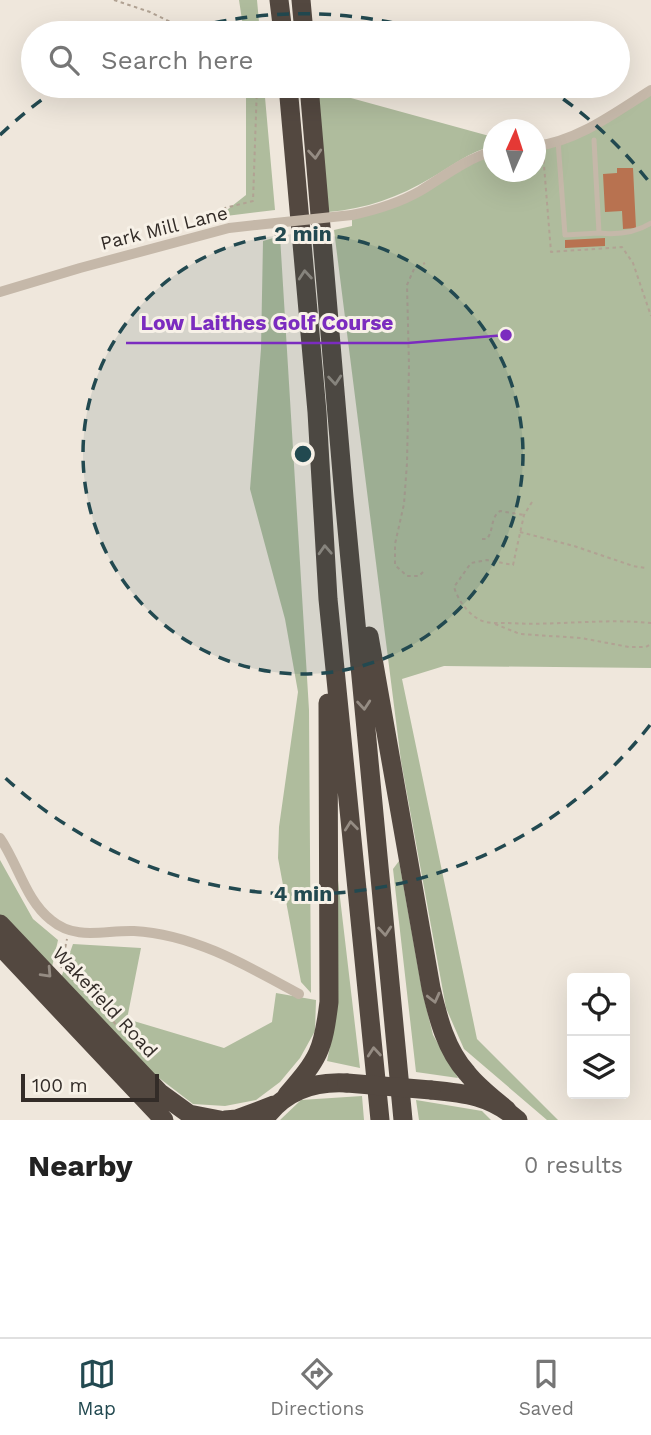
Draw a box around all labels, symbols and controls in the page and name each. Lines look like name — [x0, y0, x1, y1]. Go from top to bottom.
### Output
search box — [21, 21, 630, 98]
icon: search — [45, 41, 83, 79]
text: Search here — [101, 45, 253, 75]
north arrow — [483, 119, 546, 182]
one-way arrow — [307, 148, 322, 159]
street label: Park Mill Lane — [98, 201, 230, 255]
text: 2 min — [274, 221, 332, 246]
one-way arrow — [298, 269, 313, 280]
callout: Low Laithes Golf Course — [126, 301, 408, 343]
text: Low Laithes Golf Course — [140, 310, 394, 335]
one-way arrow — [327, 375, 342, 386]
centre of rings — [291, 442, 315, 466]
one-way arrow — [318, 545, 333, 556]
one-way arrow — [356, 699, 371, 710]
one-way arrow — [344, 820, 359, 831]
text: 4 min — [274, 881, 332, 906]
one-way arrow — [377, 926, 392, 937]
street label: Wakefield Road — [48, 942, 162, 1062]
one-way arrow — [38, 965, 51, 978]
map controls — [567, 973, 630, 1099]
button: locate — [567, 973, 630, 1036]
one-way arrow — [425, 992, 440, 1004]
button: layers — [567, 1036, 630, 1099]
one-way arrow — [367, 1046, 382, 1057]
scale bar — [21, 1071, 159, 1103]
text: 100 m — [32, 1074, 88, 1097]
text: Nearby — [28, 1148, 133, 1183]
text: 0 results — [524, 1152, 623, 1179]
tab: Map — [77, 1355, 116, 1420]
tab: Directions — [270, 1355, 364, 1420]
tab: Saved — [519, 1355, 574, 1420]

